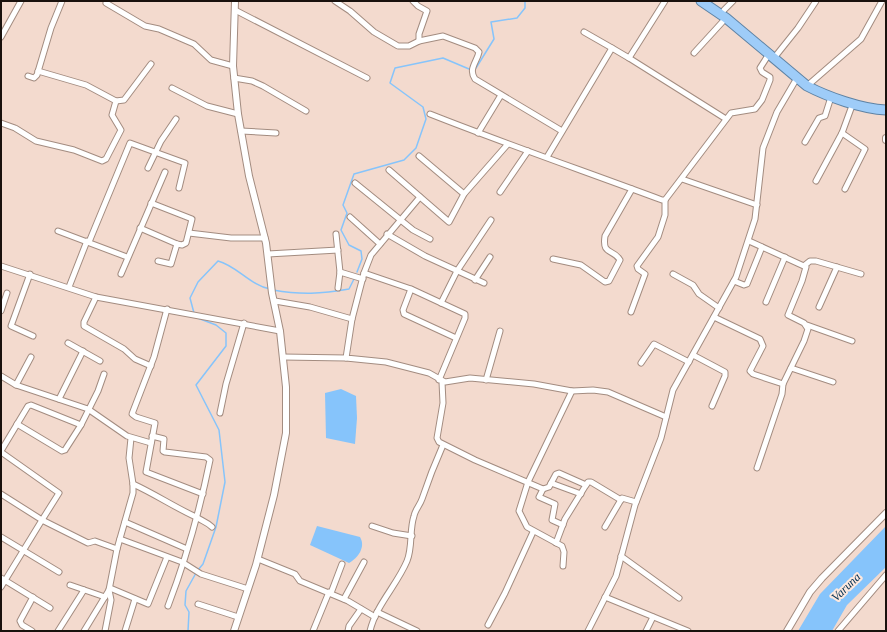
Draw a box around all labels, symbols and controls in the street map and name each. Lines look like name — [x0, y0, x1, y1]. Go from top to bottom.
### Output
water label: Varuna — [829, 570, 863, 604]

